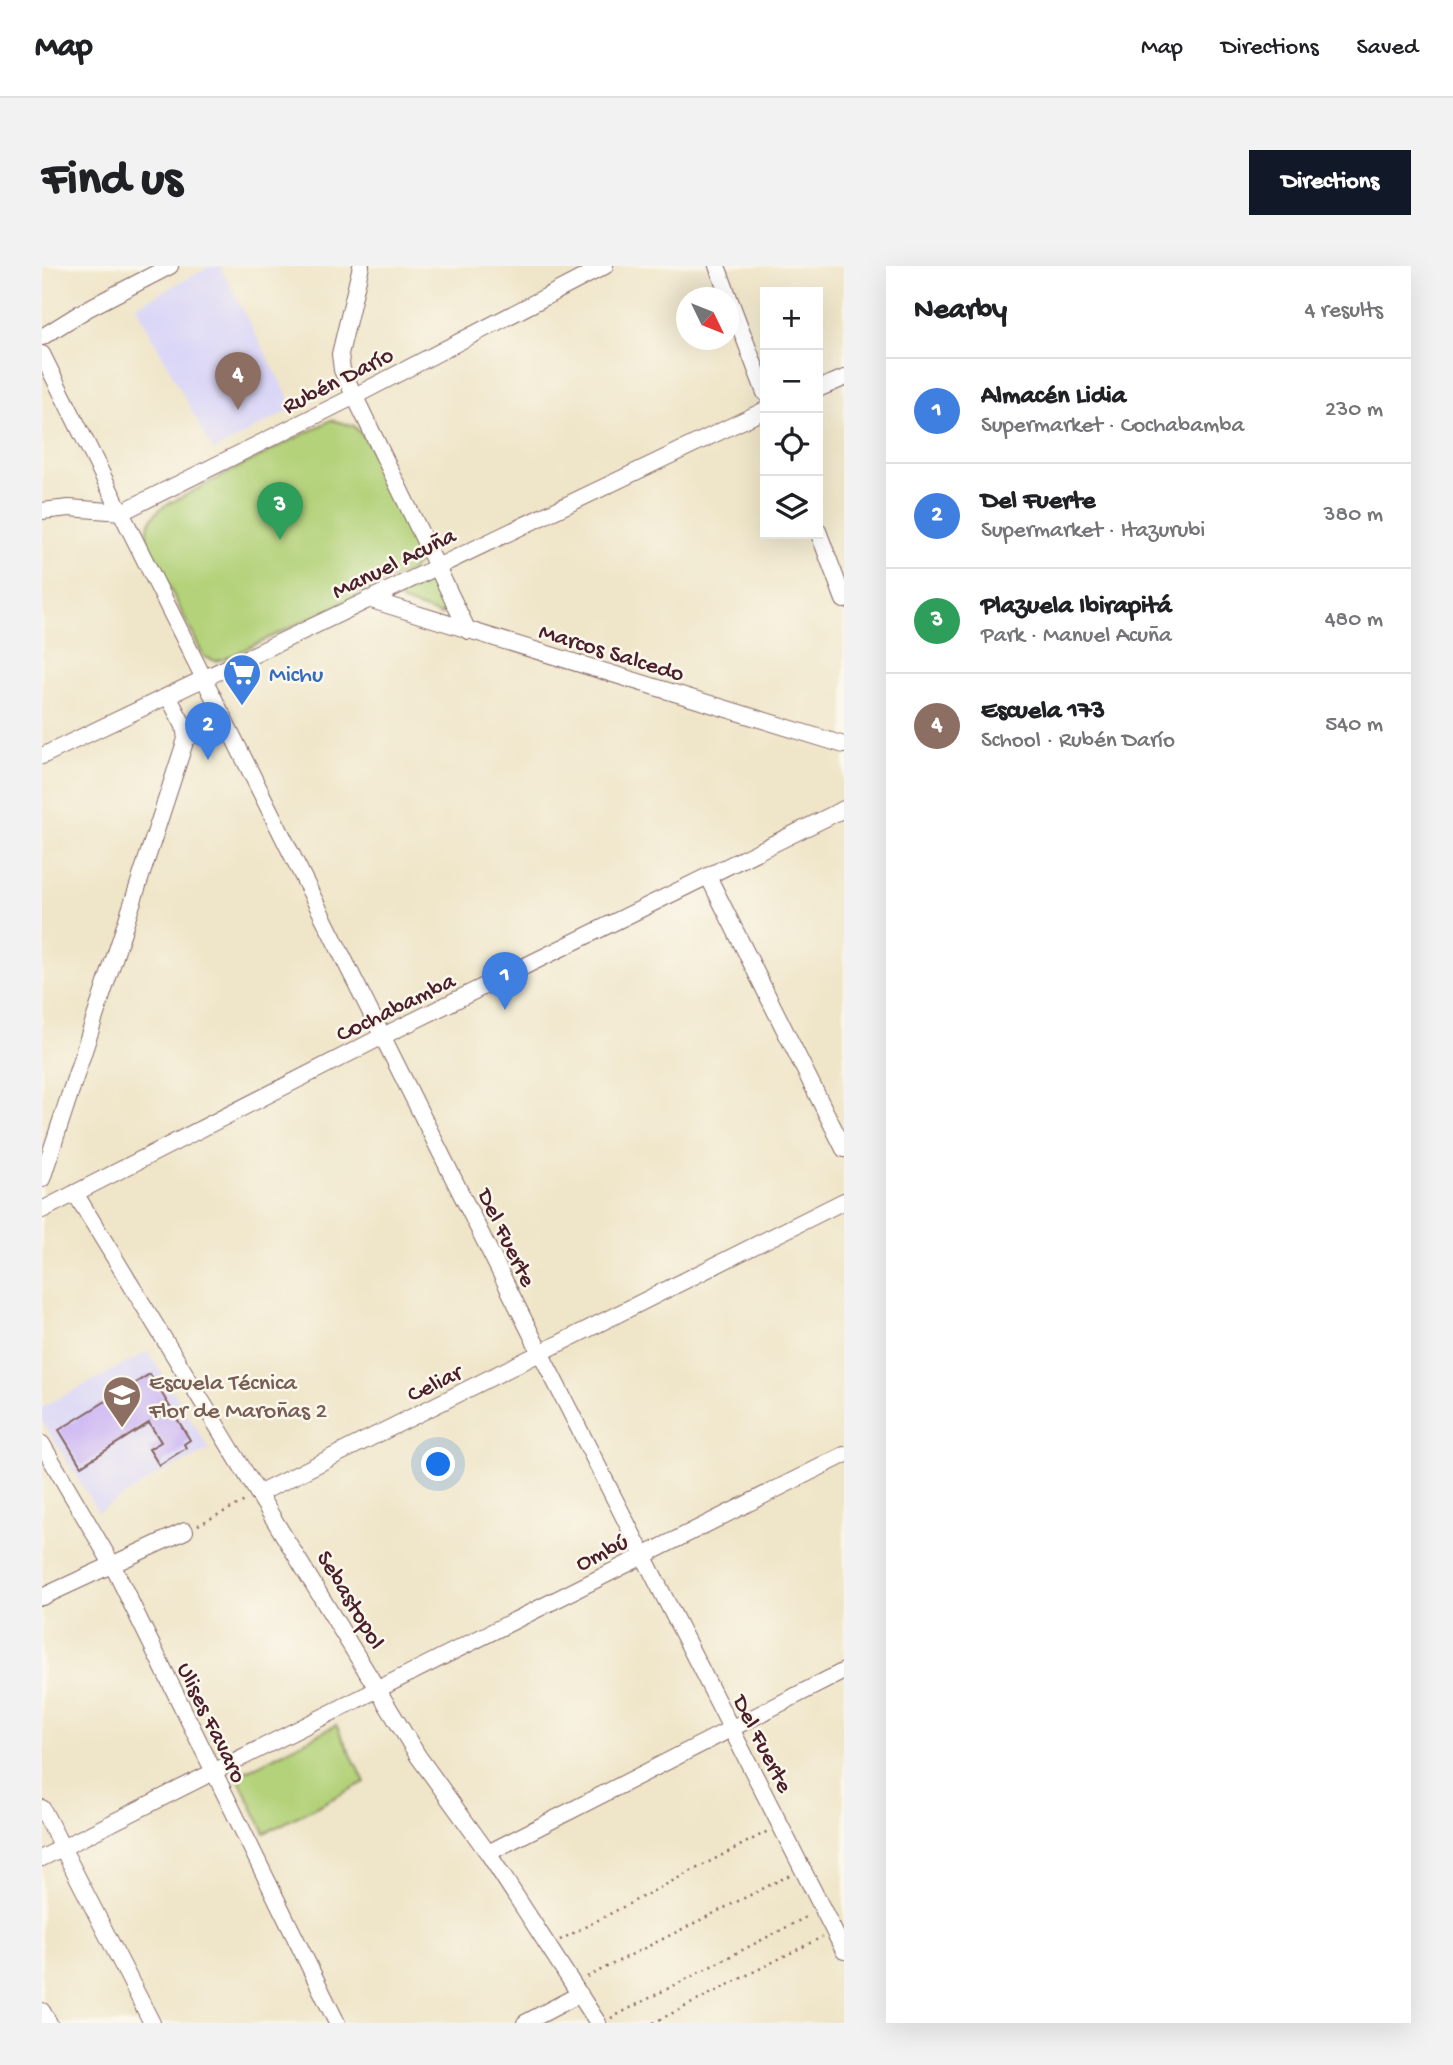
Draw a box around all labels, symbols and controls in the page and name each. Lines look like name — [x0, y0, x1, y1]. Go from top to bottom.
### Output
text: Map — [35, 29, 92, 67]
text: Map — [1141, 34, 1183, 63]
text: Directions — [1221, 34, 1319, 63]
text: Saved — [1357, 34, 1418, 63]
button: Directions — [1249, 150, 1411, 215]
text: Find us — [42, 153, 182, 211]
north arrow — [676, 287, 739, 350]
map controls — [760, 287, 823, 539]
button: + — [760, 287, 823, 350]
text: Nearby — [914, 294, 1007, 329]
text: 4 results — [1304, 298, 1383, 325]
street label: Rubén Darío — [278, 342, 399, 423]
button: − — [760, 350, 823, 413]
pin: 4 — [215, 352, 261, 410]
text: Almacén Lidia — [981, 382, 1126, 413]
text: 1 — [932, 397, 942, 424]
text: 230 m — [1325, 397, 1383, 424]
button: locate — [760, 413, 823, 476]
text: Supermarket · Cochabamba — [981, 413, 1244, 440]
button: layers — [760, 476, 823, 539]
pin: 3 — [257, 482, 303, 540]
text: Del Fuerte — [981, 487, 1095, 518]
text: 2 — [931, 502, 943, 529]
text: 380 m — [1324, 502, 1383, 529]
text: Supermarket · Itazurubi — [981, 518, 1205, 545]
street label: Manuel Acuña — [328, 522, 462, 608]
text: Plazuela Ibirapitá — [981, 592, 1172, 623]
text: 3 — [931, 607, 943, 634]
text: 480 m — [1325, 607, 1383, 634]
street label: Marcos Salcedo — [535, 618, 687, 690]
text: Park · Manuel Acuña — [981, 623, 1172, 650]
supermarket icon: Michu — [221, 652, 263, 707]
place label: Michu — [269, 662, 323, 691]
text: Escuela 173 — [981, 697, 1105, 728]
pin: 2 — [185, 702, 231, 760]
text: 4 — [932, 712, 942, 739]
text: 540 m — [1325, 712, 1383, 739]
text: School · Rubén Darío — [981, 728, 1175, 755]
pin: 1 — [482, 952, 528, 1010]
street label: Cochabamba — [332, 968, 461, 1050]
street label: Del Fuerte — [468, 1183, 541, 1293]
street label: Celiar — [403, 1358, 470, 1411]
place label: Escuela Técnica Flor de Maroñas 2 — [148, 1370, 328, 1427]
school or university icon: Escuela Técnica Flor de Maroñas 2 — [101, 1374, 143, 1429]
your location — [421, 1447, 455, 1481]
street label: Ombú — [571, 1529, 634, 1580]
street label: Sebastopol — [308, 1546, 390, 1655]
street label: Ulises Favaro — [168, 1659, 252, 1789]
street label: Del Fuerte — [723, 1689, 798, 1799]

